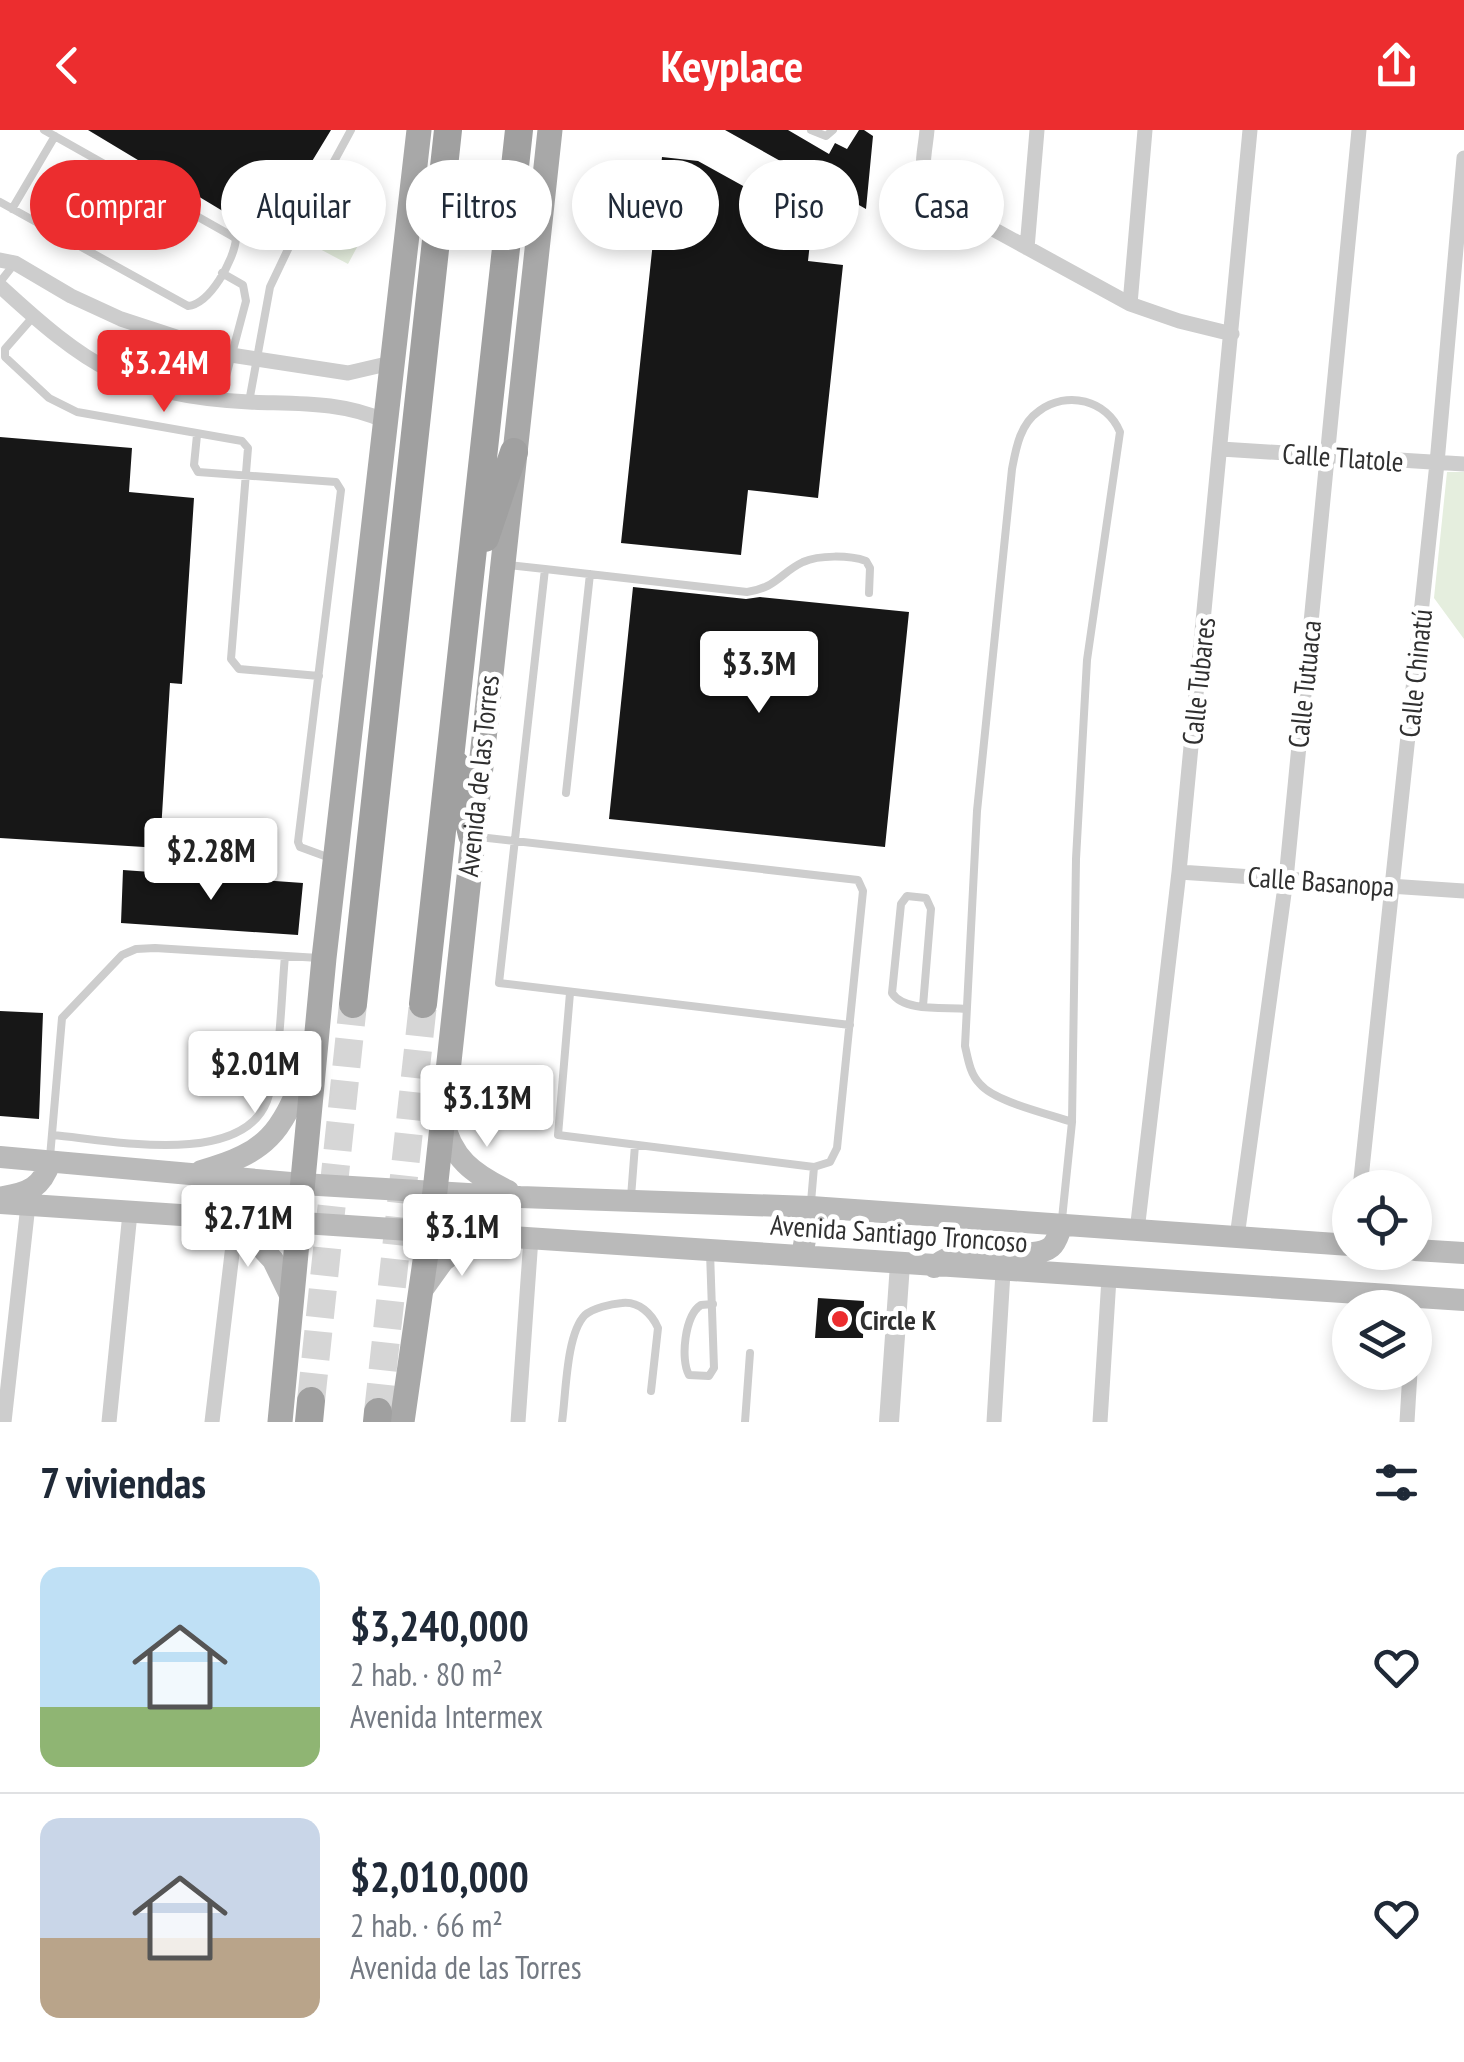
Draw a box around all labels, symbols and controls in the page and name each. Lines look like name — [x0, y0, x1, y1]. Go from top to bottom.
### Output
text: Keyplace — [661, 36, 803, 94]
icon: back — [40, 38, 95, 93]
icon: share — [1369, 38, 1424, 93]
chip: Comprar — [30, 160, 201, 250]
chip: Alquilar — [221, 160, 386, 250]
chip: Filtros — [406, 160, 552, 250]
chip: Nuevo — [572, 160, 719, 250]
chip: Piso — [739, 160, 859, 250]
chip: Casa — [879, 160, 1004, 250]
pin: $3.24M — [83, 330, 245, 415]
text: $3.24M — [119, 341, 209, 383]
street label: Calle Tlatole — [1281, 434, 1405, 480]
street label: Calle Chinatú — [1390, 607, 1440, 739]
street label: Calle Tubares — [1173, 616, 1223, 746]
street label: Calle Tutuaca — [1279, 618, 1329, 750]
pin: $3.3M — [689, 631, 829, 716]
text: $3.3M — [722, 642, 796, 684]
street label: Avenida de las Torres — [449, 673, 507, 879]
pin: $2.28M — [130, 818, 292, 903]
text: $2.28M — [166, 829, 256, 871]
street label: Calle Basanopa — [1246, 857, 1396, 905]
pin: $2.01M — [174, 1031, 336, 1116]
text: $2.01M — [210, 1042, 300, 1084]
pin: $3.13M — [406, 1065, 568, 1150]
text: $3.13M — [442, 1076, 532, 1118]
map controls — [1332, 1170, 1432, 1390]
button: locate — [1332, 1170, 1432, 1270]
pin: $2.71M — [167, 1185, 329, 1270]
pin: $3.1M — [392, 1194, 532, 1279]
text: $2.71M — [203, 1196, 293, 1238]
text: $3.1M — [425, 1205, 499, 1247]
street label: Avenida Santiago Troncoso — [769, 1206, 1029, 1260]
button: layers — [1332, 1290, 1432, 1390]
place label: Circle K — [860, 1301, 937, 1338]
marker: Circle K — [829, 1308, 851, 1330]
text: 7 viviendas — [40, 1455, 206, 1510]
icon: filters — [1369, 1455, 1424, 1510]
text: $3,240,000 — [350, 1598, 529, 1653]
icon: home — [120, 1607, 240, 1727]
icon: heart — [1369, 1640, 1424, 1695]
text: 2 hab. · 80 m² — [350, 1653, 503, 1695]
text: Avenida Intermex — [350, 1695, 543, 1737]
text: $2,010,000 — [350, 1849, 529, 1904]
icon: home — [120, 1858, 240, 1978]
icon: heart — [1369, 1891, 1424, 1946]
text: 2 hab. · 66 m² — [350, 1904, 503, 1946]
text: Avenida de las Torres — [350, 1946, 582, 1988]

